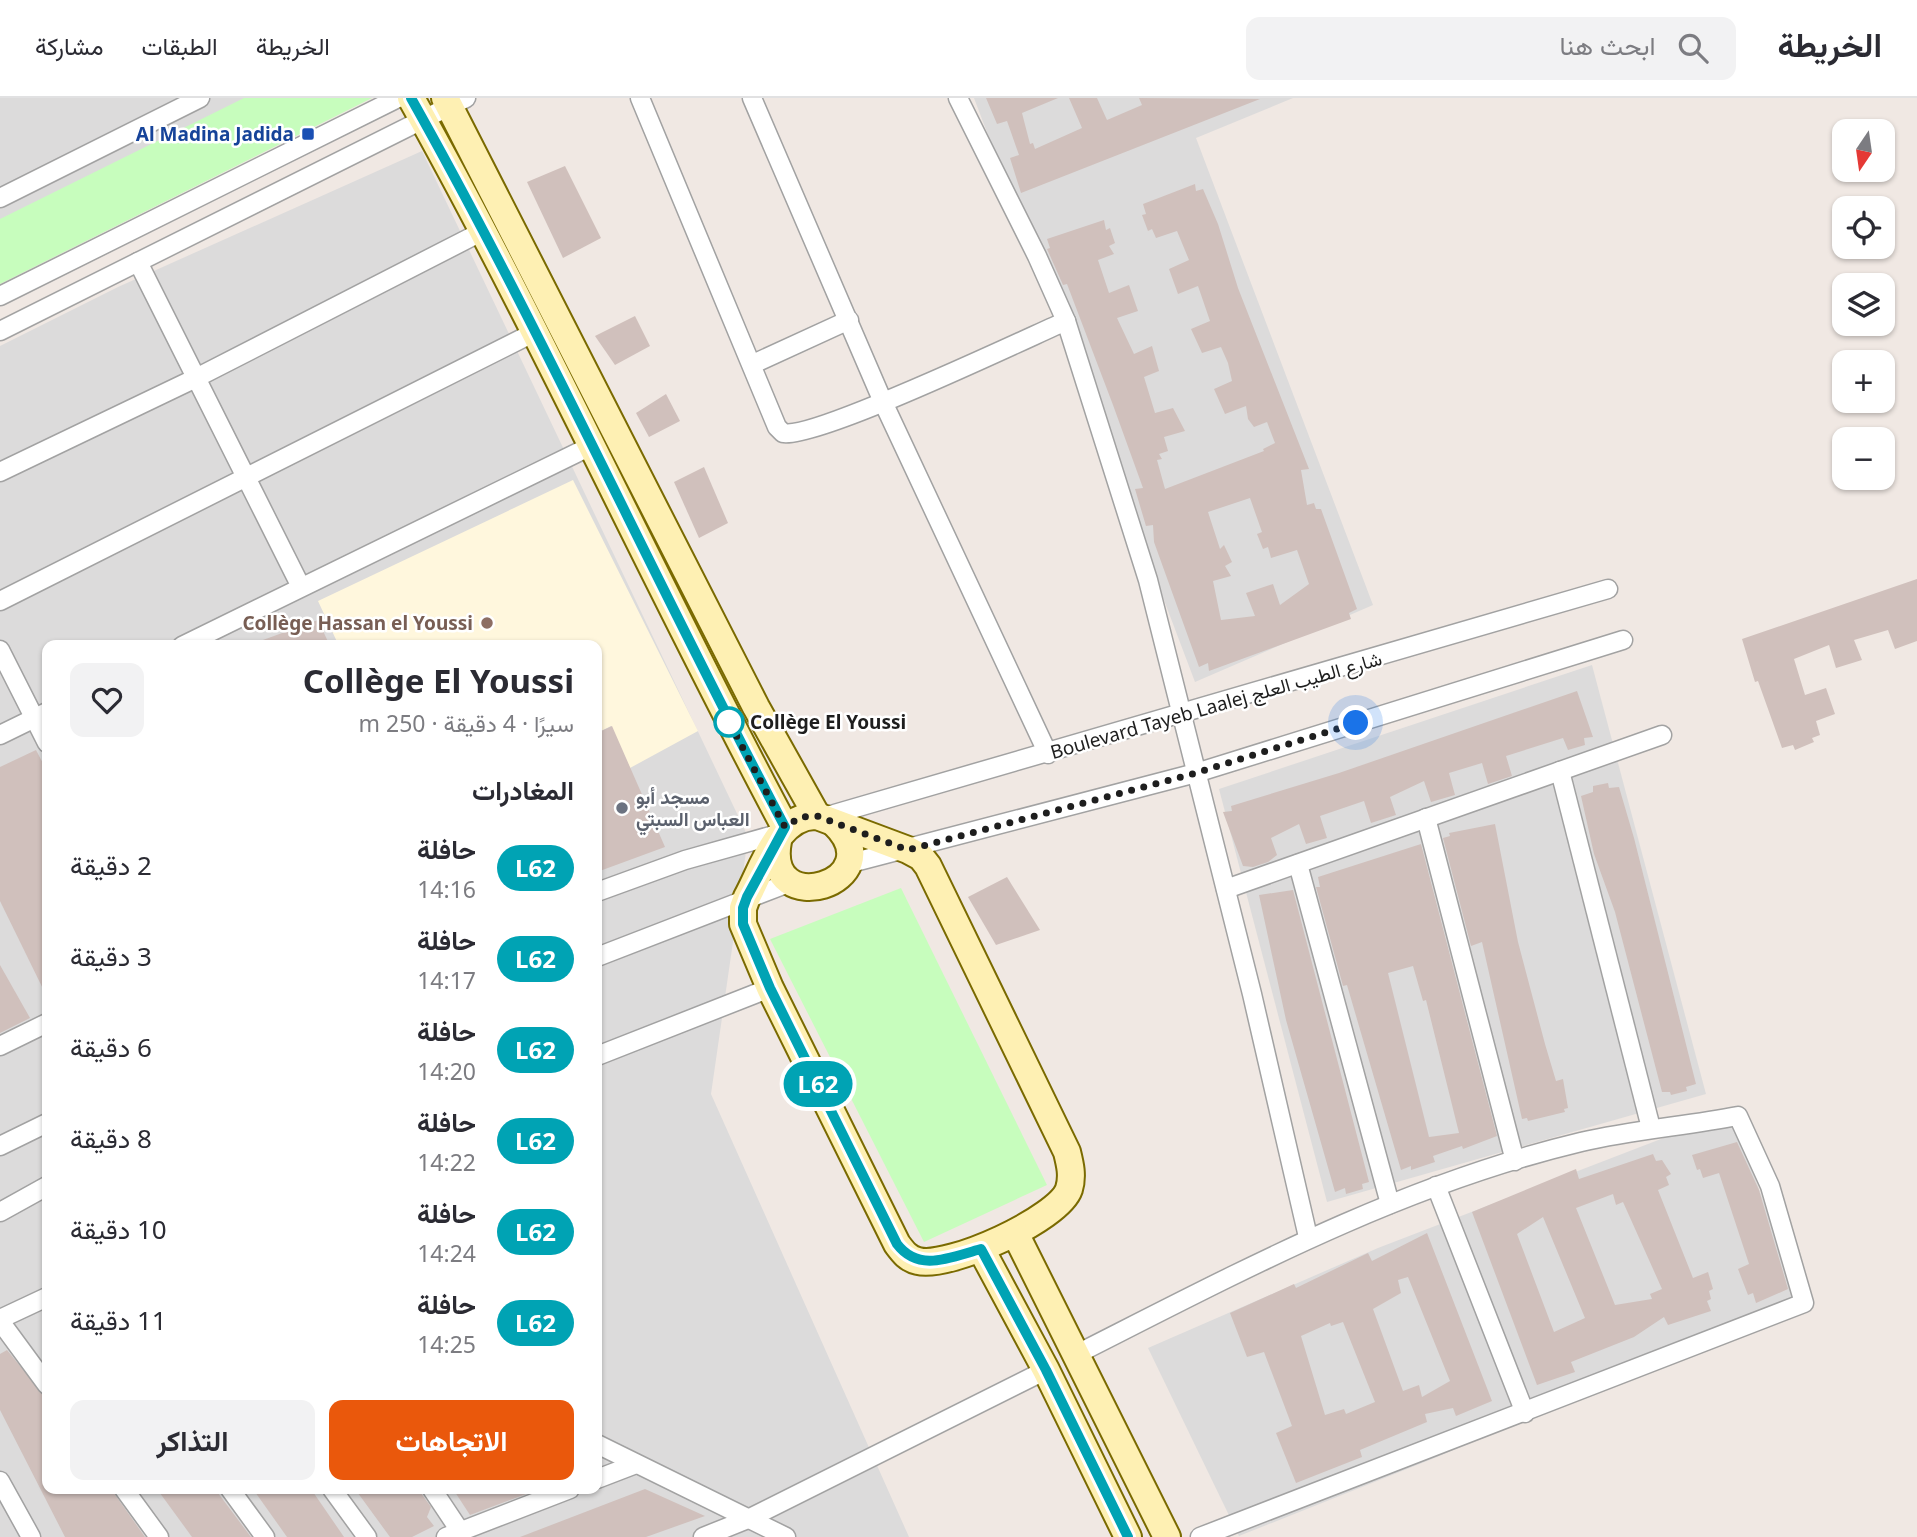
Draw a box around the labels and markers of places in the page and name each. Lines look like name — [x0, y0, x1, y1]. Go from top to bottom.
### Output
place label: Al Madina Jadida — [136, 121, 294, 147]
marker: Al Madina Jadida — [300, 126, 316, 142]
place label: Collège Hassan el Youssi — [242, 610, 473, 636]
marker: Collège Hassan el Youssi — [479, 615, 495, 631]
marker: Collège El Youssi — [714, 707, 744, 737]
place label: Collège El Youssi — [750, 709, 906, 735]
place label: مسجد أبو العباس السبتي — [636, 784, 750, 836]
marker: مسجد أبو العباس السبتي — [614, 800, 630, 816]

